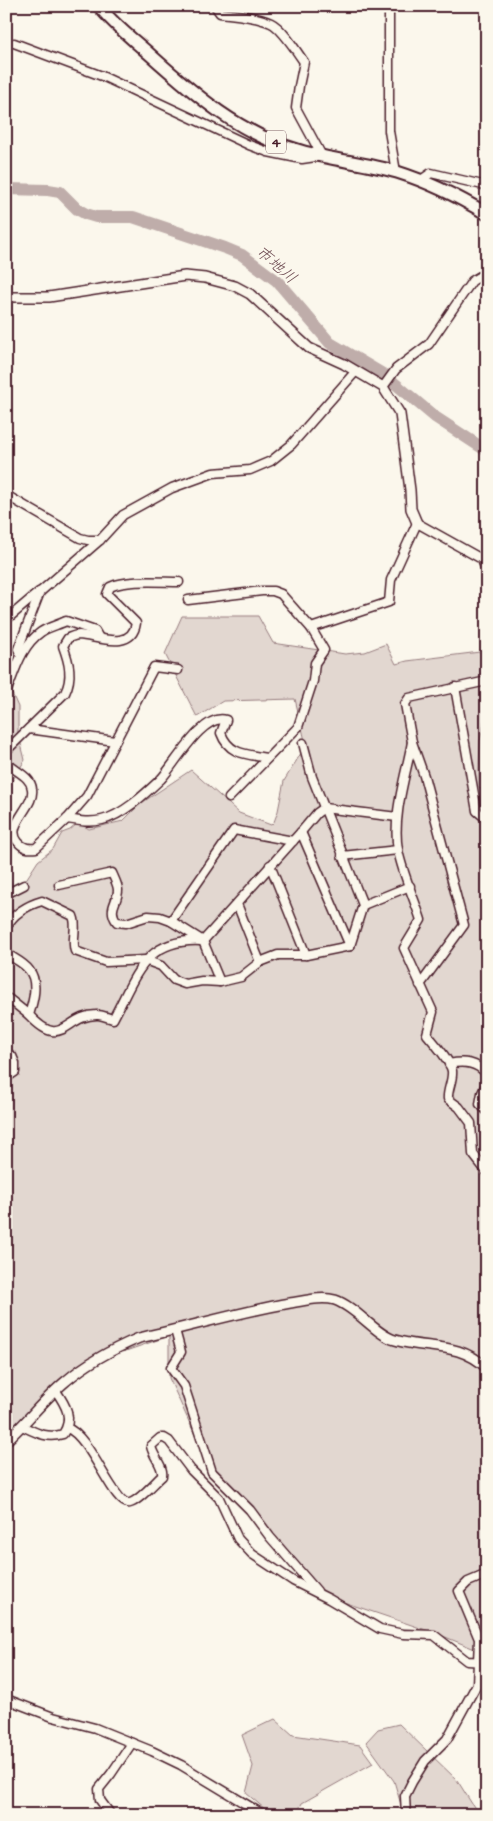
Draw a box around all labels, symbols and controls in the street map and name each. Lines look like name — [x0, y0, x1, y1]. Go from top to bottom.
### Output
road number: 4 — [266, 130, 286, 154]
water label: 市地川 — [251, 241, 302, 289]

